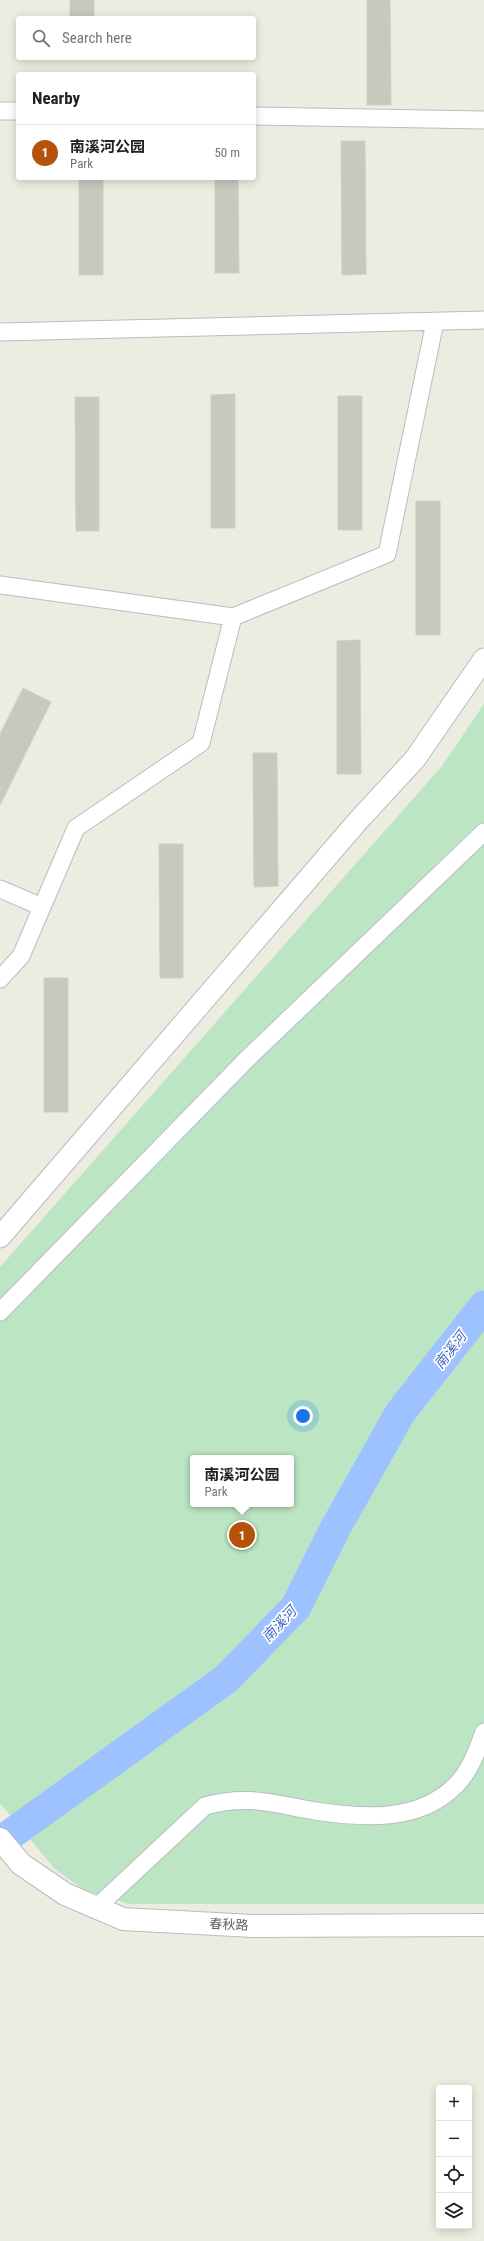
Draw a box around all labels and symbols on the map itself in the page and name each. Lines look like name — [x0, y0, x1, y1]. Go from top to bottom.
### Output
water label: 南溪河 — [431, 1326, 471, 1371]
your location — [293, 1406, 313, 1426]
pin: 1 — [229, 1520, 255, 1550]
water label: 南溪河 — [259, 1601, 301, 1645]
street label: 春秋路 — [209, 1916, 249, 1933]

